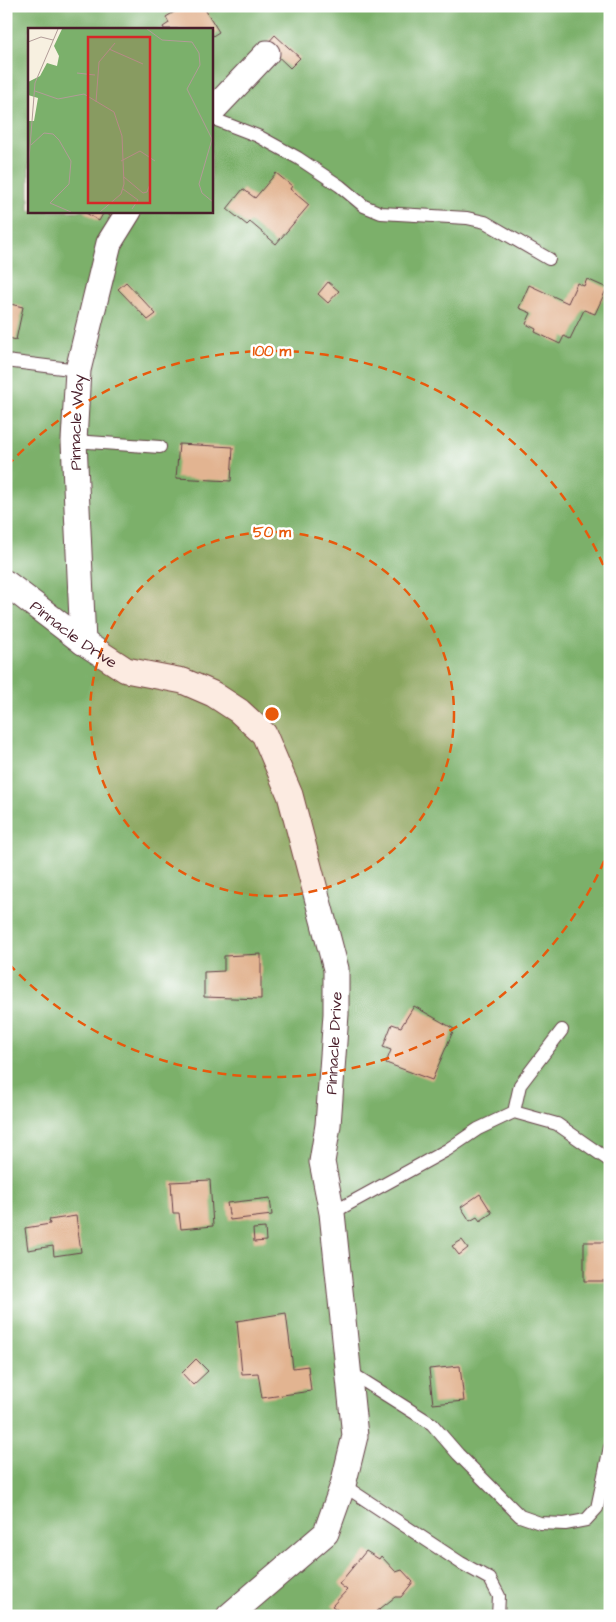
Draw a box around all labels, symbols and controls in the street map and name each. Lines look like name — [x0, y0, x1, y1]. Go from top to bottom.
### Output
inset map — [28, 28, 212, 212]
text: 100 m — [253, 341, 292, 362]
street label: Pinnacle Way — [64, 373, 91, 471]
text: 50 m — [253, 522, 291, 543]
street label: Pinnacle Drive — [25, 595, 122, 674]
centre of rings — [263, 705, 281, 723]
street label: Pinnacle Drive — [320, 991, 348, 1095]

